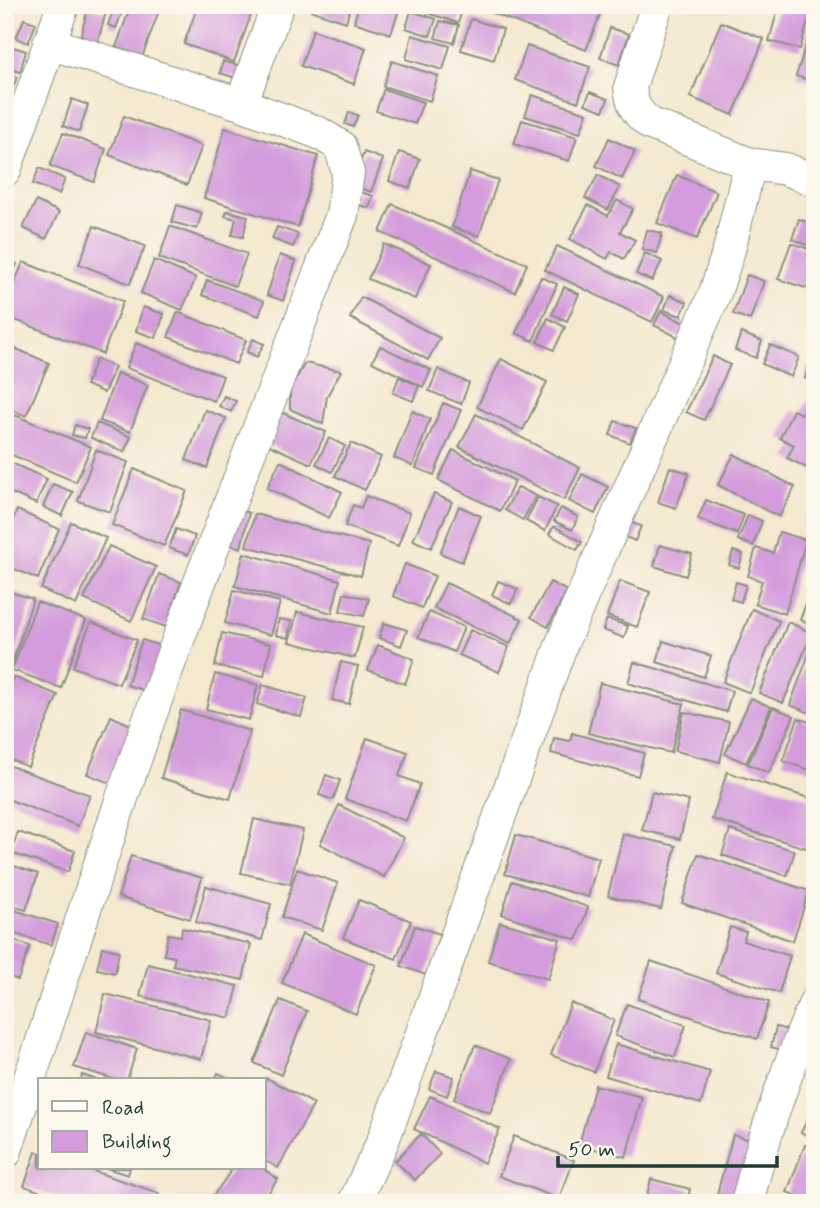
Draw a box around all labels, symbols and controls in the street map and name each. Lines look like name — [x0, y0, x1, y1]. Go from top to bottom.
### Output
legend — [38, 1078, 266, 1170]
text: Road — [102, 1094, 144, 1122]
scale bar — [558, 1124, 776, 1168]
text: Building — [102, 1128, 172, 1158]
text: 50 m — [568, 1136, 615, 1164]

